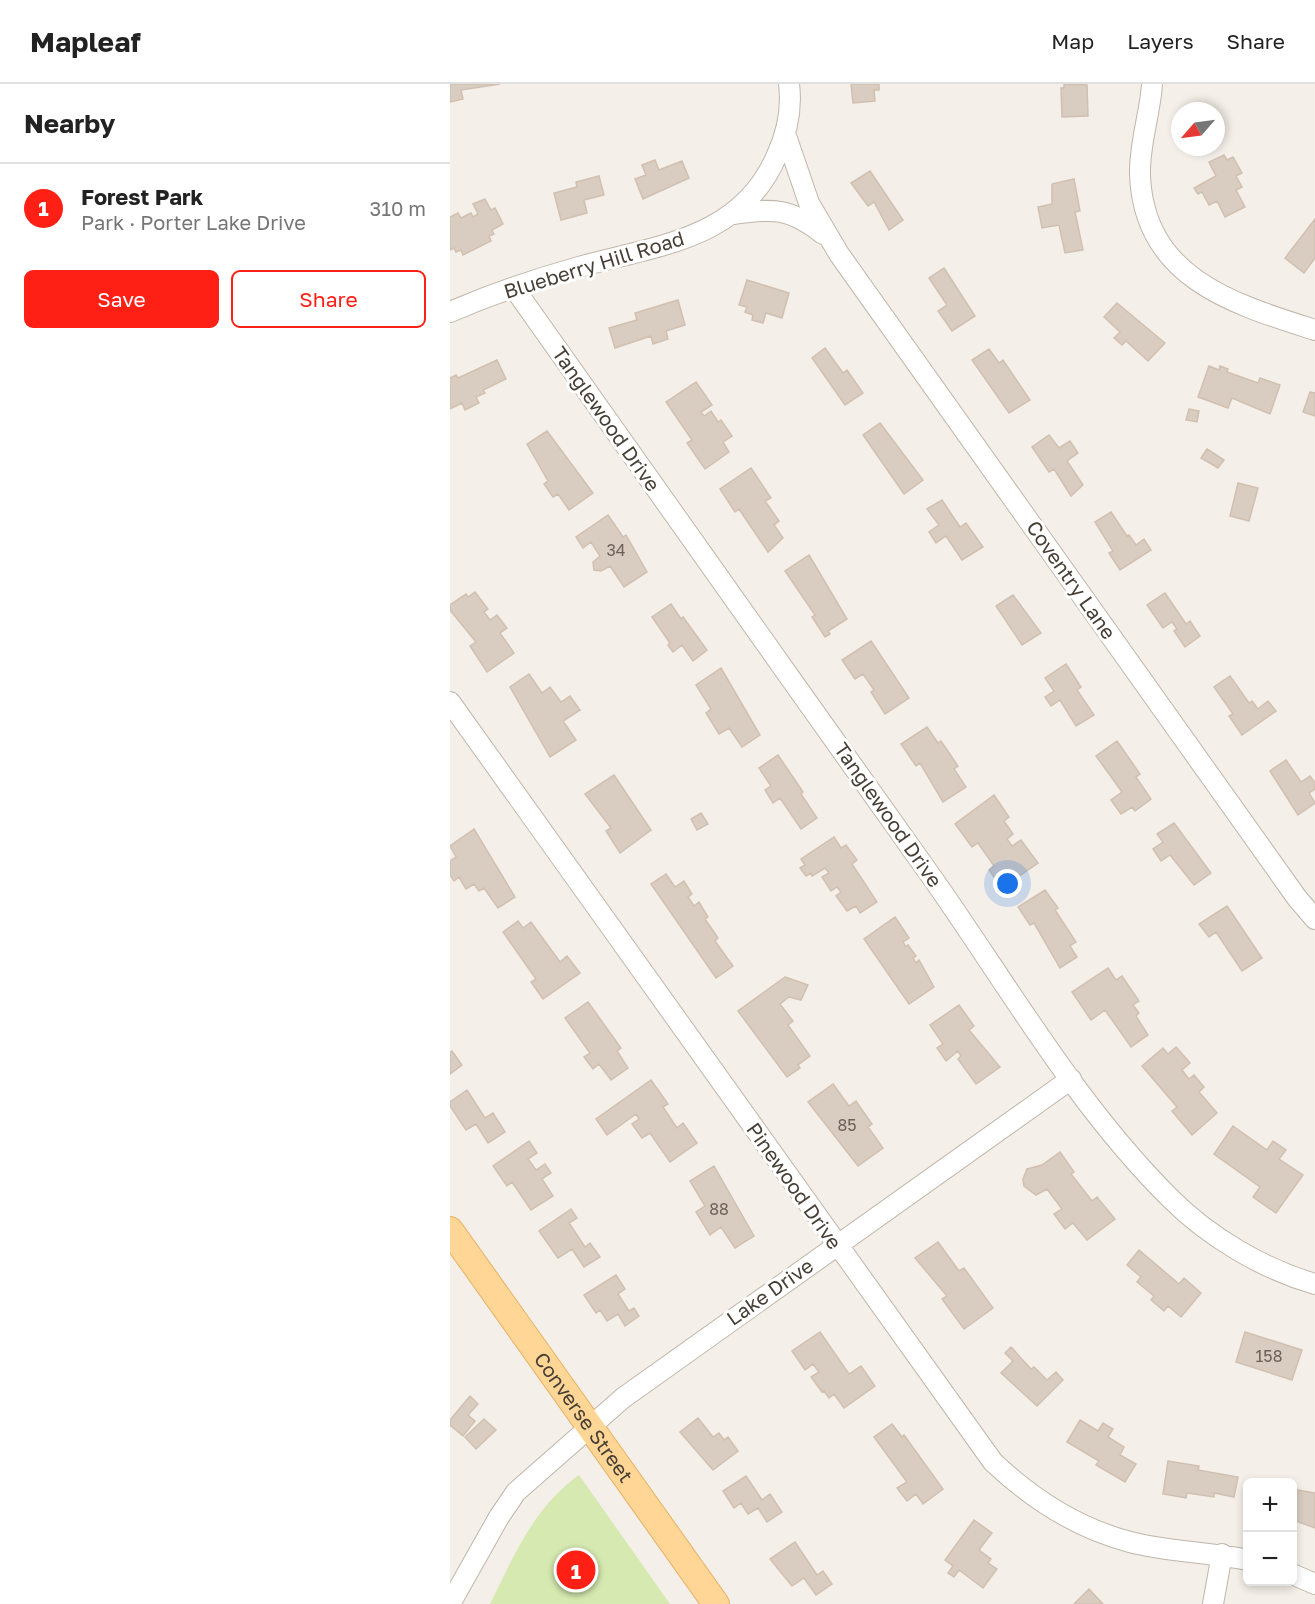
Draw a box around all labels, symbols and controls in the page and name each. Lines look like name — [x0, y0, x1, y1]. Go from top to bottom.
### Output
text: Mapleaf — [30, 25, 141, 58]
text: Map — [1051, 28, 1094, 54]
text: Layers — [1127, 28, 1194, 54]
text: Share — [1227, 28, 1285, 54]
north arrow — [1171, 102, 1225, 156]
text: Nearby — [24, 108, 115, 139]
text: Forest Park — [81, 183, 203, 210]
text: 1 — [38, 196, 49, 220]
text: 310 m — [370, 196, 426, 220]
text: Park · Porter Lake Drive — [81, 210, 306, 234]
street label: Blueberry Hill Road — [501, 225, 687, 303]
button: Save — [24, 270, 219, 328]
button: Share — [231, 270, 426, 328]
street label: Tanglewood Drive — [548, 342, 666, 495]
street label: Coventry Lane — [1022, 516, 1122, 643]
house number: 34 — [606, 540, 626, 560]
street label: Tanglewood Drive — [830, 738, 948, 891]
your location — [993, 869, 1022, 898]
house number: 85 — [837, 1115, 857, 1135]
street label: Pinewood Drive — [742, 1118, 847, 1253]
house number: 88 — [709, 1199, 729, 1219]
street label: Lake Drive — [722, 1253, 817, 1330]
house number: 158 — [1256, 1346, 1282, 1366]
street label: Converse Street — [530, 1347, 639, 1487]
map controls — [1243, 1478, 1297, 1586]
button: + — [1243, 1478, 1297, 1532]
button: − — [1243, 1532, 1297, 1586]
pin: 1 — [556, 1548, 596, 1592]

